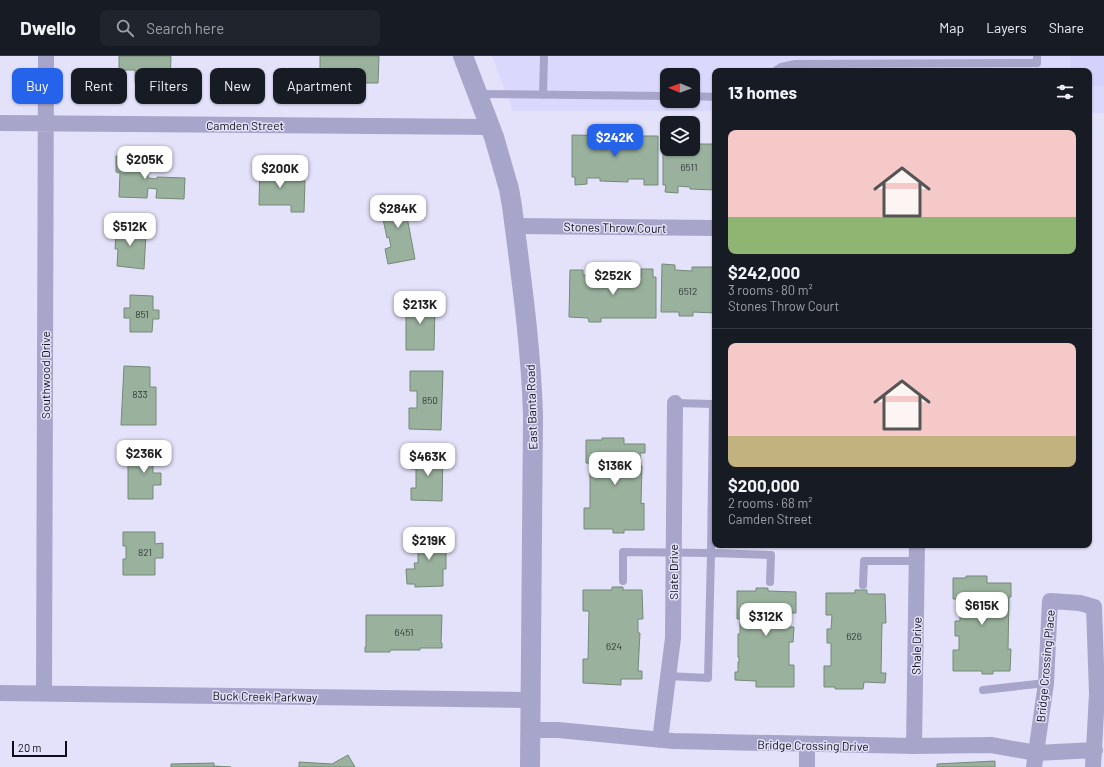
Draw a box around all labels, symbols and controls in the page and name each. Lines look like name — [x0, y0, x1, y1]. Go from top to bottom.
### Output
search box — [100, 10, 380, 46]
text: Dwello — [20, 16, 76, 39]
icon: search — [114, 17, 136, 39]
text: Search here — [146, 19, 224, 37]
text: Map — [939, 19, 964, 36]
text: Layers — [986, 19, 1027, 36]
text: Share — [1049, 19, 1084, 36]
chip: Buy — [12, 68, 63, 104]
chip: Rent — [71, 68, 127, 104]
chip: Filters — [135, 68, 202, 104]
chip: New — [210, 68, 265, 104]
chip: Apartment — [273, 68, 366, 104]
north arrow — [660, 68, 700, 108]
map controls — [660, 68, 700, 156]
icon: filters — [1054, 81, 1076, 103]
text: 13 homes — [728, 82, 797, 102]
button: layers — [660, 116, 700, 156]
street label: Camden Street — [206, 118, 284, 132]
pin: $242K — [587, 124, 643, 158]
text: $242K — [596, 129, 634, 145]
pin: $205K — [117, 146, 173, 180]
text: $205K — [126, 151, 164, 167]
pin: $200K — [252, 155, 308, 189]
icon: home — [866, 156, 938, 228]
text: $200K — [261, 160, 299, 176]
house number: 6511 — [680, 161, 698, 173]
pin: $284K — [370, 195, 426, 229]
text: $284K — [379, 200, 417, 216]
pin: $512K — [102, 213, 158, 247]
text: $512K — [113, 218, 147, 234]
street label: Stones Throw Court — [564, 219, 666, 235]
pin: $252K — [585, 262, 641, 296]
text: $242,000 — [728, 262, 800, 282]
text: $252K — [594, 267, 632, 283]
text: 3 rooms · 80 m² — [728, 282, 813, 298]
house number: 6512 — [679, 285, 697, 297]
pin: $213K — [392, 291, 448, 325]
text: $213K — [403, 296, 437, 312]
text: Stones Throw Court — [728, 298, 839, 314]
house number: 851 — [135, 308, 149, 320]
street label: Southwood Drive — [38, 331, 52, 419]
street label: East Banta Road — [523, 364, 539, 450]
icon: home — [866, 369, 938, 441]
house number: 833 — [132, 388, 148, 400]
house number: 850 — [422, 394, 438, 406]
pin: $236K — [116, 440, 172, 474]
pin: $463K — [400, 443, 456, 477]
text: $236K — [126, 445, 162, 461]
text: $463K — [409, 448, 447, 464]
pin: $136K — [587, 452, 643, 486]
text: $136K — [598, 457, 632, 473]
text: $200,000 — [728, 475, 800, 495]
text: 2 rooms · 68 m² — [728, 495, 812, 511]
text: Camden Street — [728, 511, 812, 527]
pin: $219K — [401, 527, 457, 561]
text: $219K — [412, 532, 446, 548]
street label: Slate Drive — [666, 544, 680, 600]
house number: 821 — [138, 546, 152, 558]
pin: $615K — [954, 592, 1010, 626]
text: $615K — [965, 597, 999, 613]
pin: $312K — [738, 603, 794, 637]
text: $312K — [749, 608, 783, 624]
street label: Bridge Crossing Place — [1033, 609, 1057, 723]
street label: Shale Drive — [908, 617, 924, 675]
house number: 6451 — [394, 626, 414, 638]
house number: 626 — [846, 630, 862, 642]
house number: 624 — [606, 640, 622, 652]
street label: Buck Creek Parkway — [212, 688, 318, 704]
street label: Bridge Crossing Drive — [757, 737, 869, 753]
scale bar — [12, 739, 67, 758]
text: 20 m — [18, 741, 41, 754]

